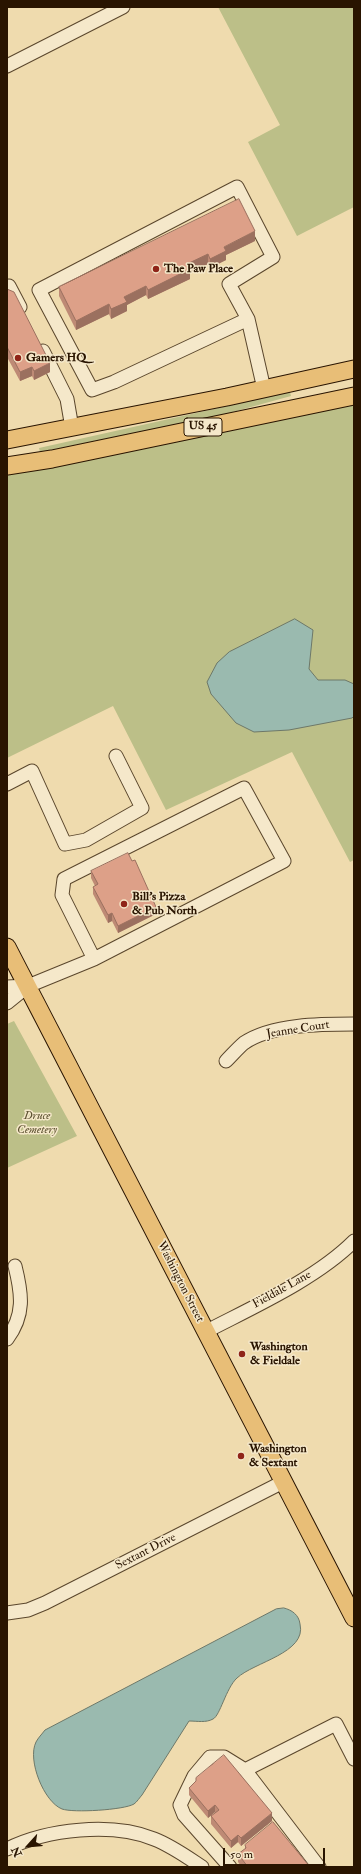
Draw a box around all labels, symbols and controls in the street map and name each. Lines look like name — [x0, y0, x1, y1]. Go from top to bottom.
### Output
place label: The Paw Place — [164, 262, 233, 276]
marker: The Paw Place — [151, 264, 161, 274]
place label: Gamers HQ — [26, 351, 86, 365]
marker: Gamers HQ — [13, 353, 23, 363]
road number: US 45 — [184, 418, 222, 436]
place label: Bill's Pizza & Pub North — [132, 890, 197, 918]
marker: Bill's Pizza & Pub North — [119, 899, 129, 909]
street label: Jeanne Court — [265, 1018, 331, 1042]
park label: Druce Cemetery — [17, 1109, 57, 1137]
street label: Washington Street — [153, 1239, 207, 1325]
street label: Fieldale Lane — [250, 1268, 314, 1312]
place label: Washington & Fieldale — [250, 1340, 308, 1368]
marker: Washington & Fieldale — [237, 1349, 247, 1359]
place label: Washington & Sextant — [249, 1442, 307, 1470]
marker: Washington & Sextant — [236, 1451, 246, 1461]
street label: Sextant Drive — [113, 1531, 179, 1573]
north arrow — [8, 1826, 48, 1866]
scale bar — [225, 1840, 327, 1866]
text: N — [9, 1844, 25, 1859]
text: 50 m — [230, 1847, 253, 1862]

